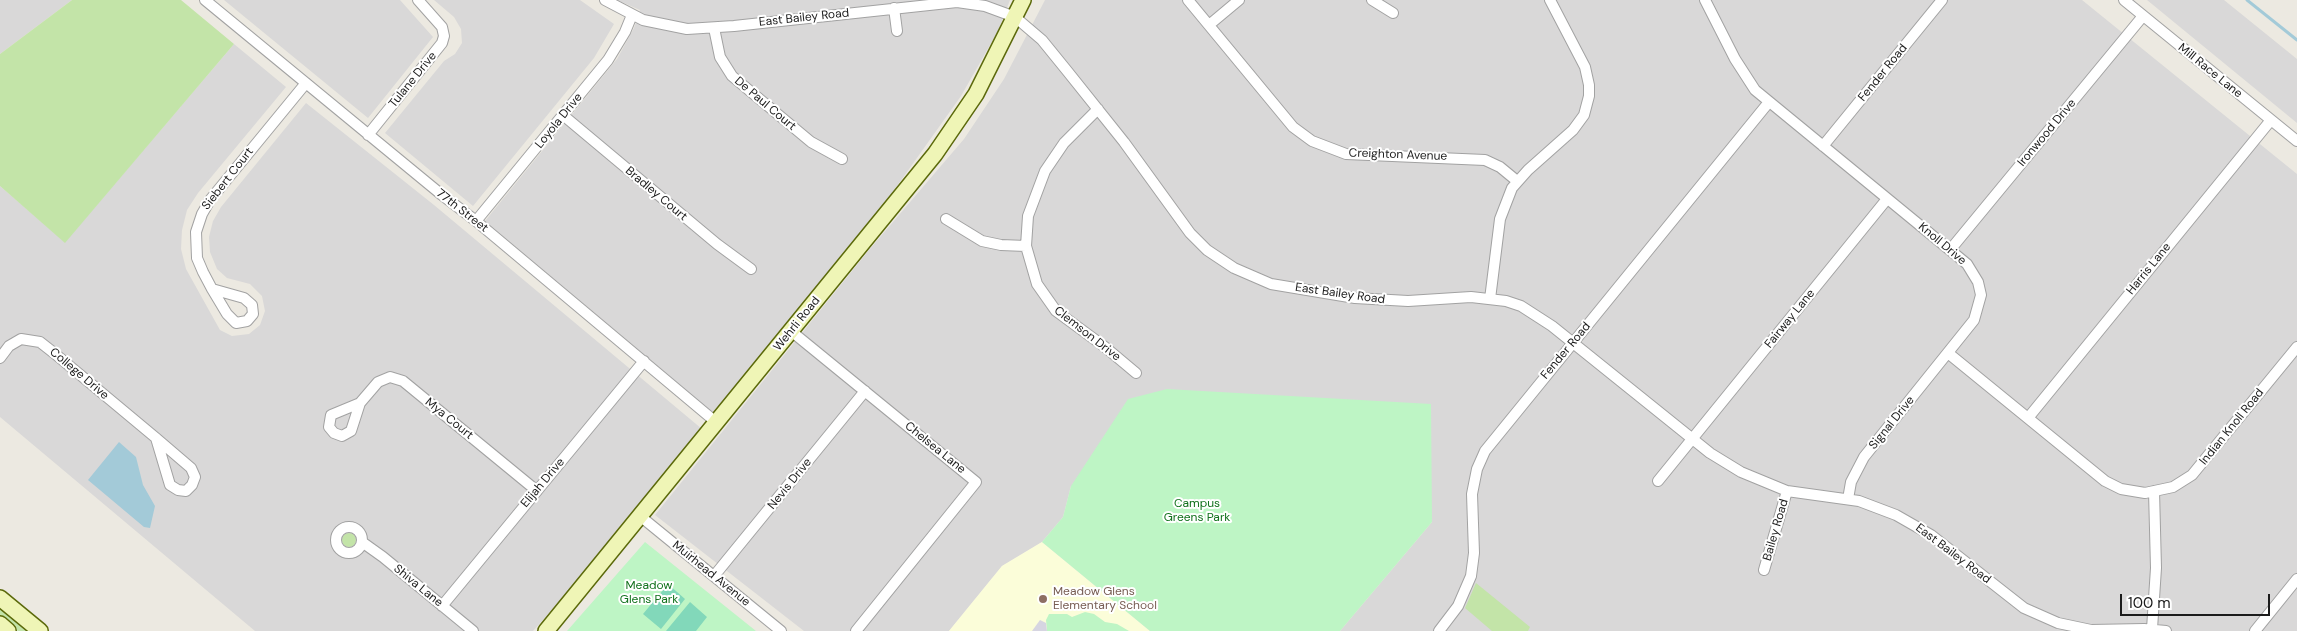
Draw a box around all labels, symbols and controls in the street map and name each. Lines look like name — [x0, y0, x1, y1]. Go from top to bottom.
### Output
street label: East Bailey Road — [758, 6, 850, 30]
street label: Fender Road — [1855, 41, 1911, 105]
street label: Mill Race Lane — [2175, 41, 2245, 101]
street label: Tulane Drive — [386, 49, 440, 111]
street label: De Paul Court — [731, 74, 799, 134]
street label: Loyola Drive — [532, 91, 586, 151]
street label: Ironwood Drive — [2015, 96, 2079, 170]
street label: Siebert Court — [199, 145, 257, 213]
street label: Creighton Avenue — [1348, 146, 1448, 164]
street label: Bradley Court — [622, 164, 690, 224]
street label: 77th Street — [433, 186, 491, 236]
street label: Knoll Drive — [1915, 220, 1969, 268]
street label: Harris Lane — [2124, 240, 2174, 298]
street label: East Bailey Road — [1294, 281, 1386, 307]
street label: Fairway Lane — [1762, 287, 1818, 351]
street label: Wehrli Road — [771, 294, 823, 354]
street label: Clemson Drive — [1051, 304, 1123, 364]
street label: Fender Road — [1538, 320, 1594, 382]
street label: College Drive — [47, 345, 111, 403]
street label: Indian Knoll Road — [2197, 386, 2267, 468]
street label: Signal Drive — [1866, 394, 1918, 452]
street label: Mya Court — [422, 395, 476, 443]
street label: Chelsea Lane — [902, 419, 968, 477]
street label: Elijah Drive — [518, 455, 568, 511]
street label: Nevis Drive — [765, 455, 815, 513]
park label: Campus Greens Park — [1164, 497, 1230, 525]
street label: Bailey Road — [1760, 497, 1792, 563]
street label: East Bailey Road — [1912, 521, 1994, 587]
street label: Muirhead Avenue — [669, 538, 753, 610]
street label: Shiva Lane — [391, 562, 445, 610]
park label: Meadow Glens Park — [620, 579, 678, 607]
scale bar — [2122, 584, 2272, 616]
place label: Meadow Glens Elementary School — [1053, 585, 1157, 613]
marker: Meadow Glens Elementary School — [1037, 593, 1049, 605]
text: 100 m — [2128, 593, 2171, 613]

